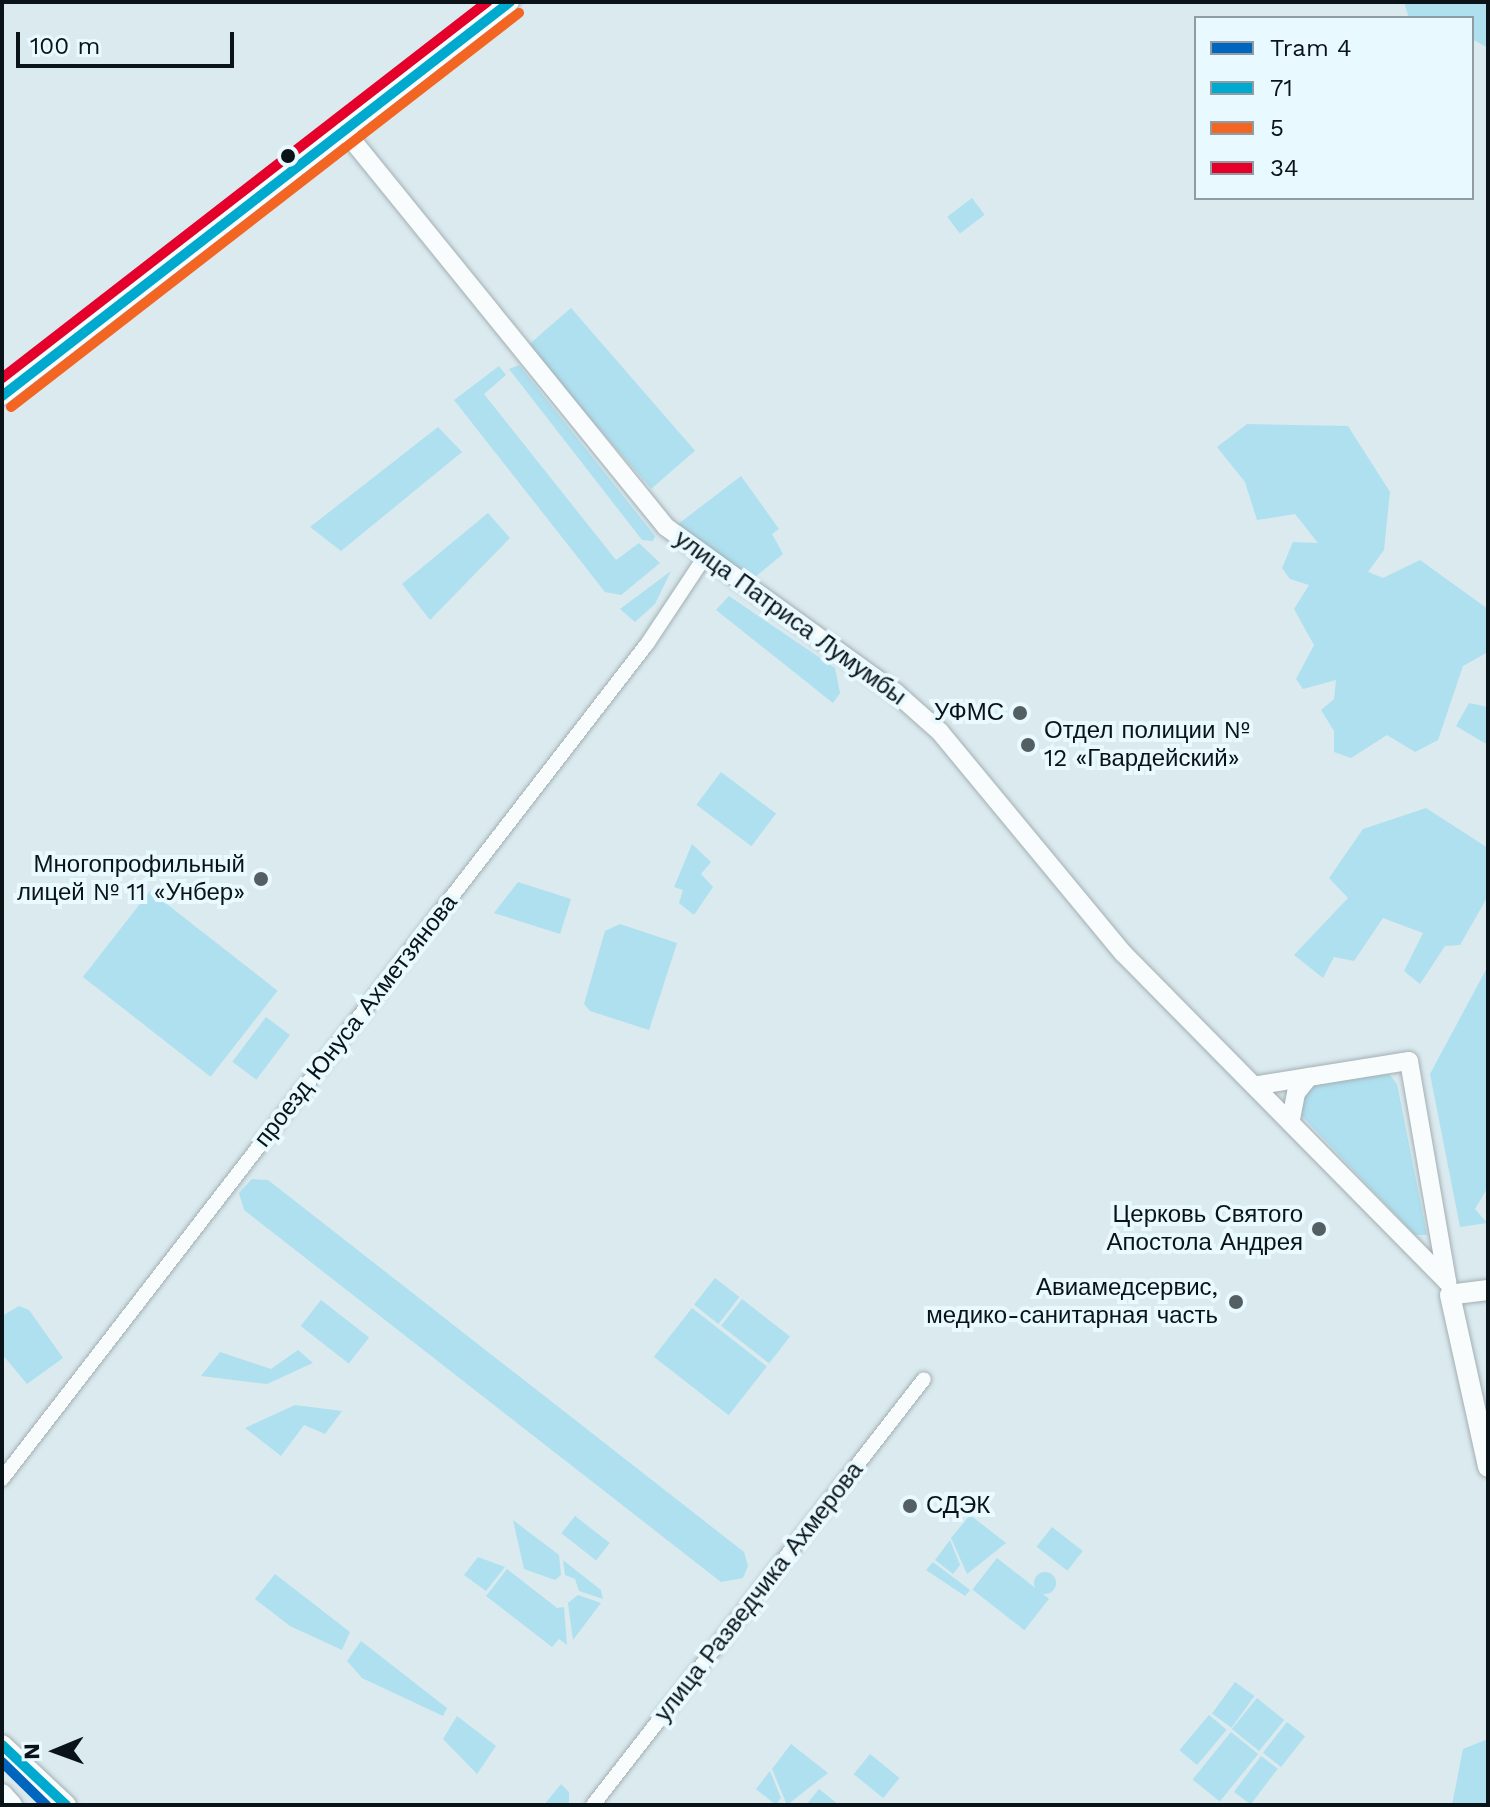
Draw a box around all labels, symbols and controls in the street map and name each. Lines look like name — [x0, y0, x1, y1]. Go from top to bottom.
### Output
scale bar — [20, 16, 238, 66]
legend — [1194, 16, 1474, 200]
text: 100 m — [30, 32, 100, 60]
text: Tram 4 — [1270, 34, 1352, 62]
text: 71 — [1270, 74, 1293, 102]
text: 5 — [1270, 114, 1284, 142]
unlabelled marker — [280, 148, 296, 164]
text: 34 — [1270, 154, 1299, 182]
street label: улица Патриса Лумумбы — [669, 524, 911, 712]
place label: УФМС — [934, 699, 1004, 727]
marker: УФМС — [1011, 704, 1029, 722]
place label: Отдел полиции № 12 «Гвардейский» — [1044, 717, 1250, 773]
marker: Отдел полиции № 12 «Гвардейский» — [1019, 736, 1037, 754]
place label: Многопрофильный лицей № 11 «Унбер» — [17, 851, 245, 907]
marker: Многопрофильный лицей № 11 «Унбер» — [252, 870, 270, 888]
street label: проезд Юнуса Ахметзянова — [248, 889, 464, 1153]
place label: Церковь Святого Апостола Андрея — [1107, 1201, 1303, 1257]
marker: Церковь Святого Апостола Андрея — [1310, 1220, 1328, 1238]
place label: Авиамедсервис, медико-санитарная часть — [926, 1274, 1218, 1330]
marker: Авиамедсервис, медико-санитарная часть — [1225, 1291, 1247, 1313]
street label: улица Разведчика Ахмерова — [649, 1456, 869, 1728]
place label: СДЭК — [926, 1492, 990, 1520]
marker: СДЭК — [901, 1497, 919, 1515]
north arrow — [16, 1711, 96, 1791]
text: N — [19, 1743, 44, 1760]

